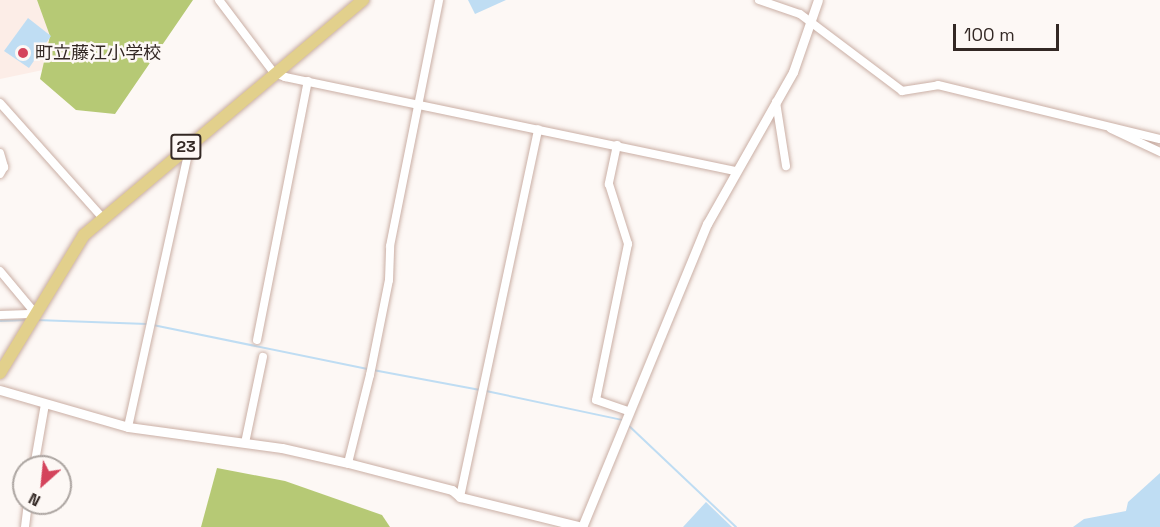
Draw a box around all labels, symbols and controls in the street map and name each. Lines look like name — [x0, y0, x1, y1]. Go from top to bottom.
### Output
scale bar — [956, 12, 1062, 50]
text: 100 m — [964, 23, 1015, 46]
place label: 町立藤江小学校 — [35, 42, 161, 64]
marker: 町立藤江小学校 — [16, 46, 30, 60]
road number: 23 — [170, 134, 202, 160]
north arrow — [12, 455, 72, 515]
text: N — [25, 488, 44, 511]

